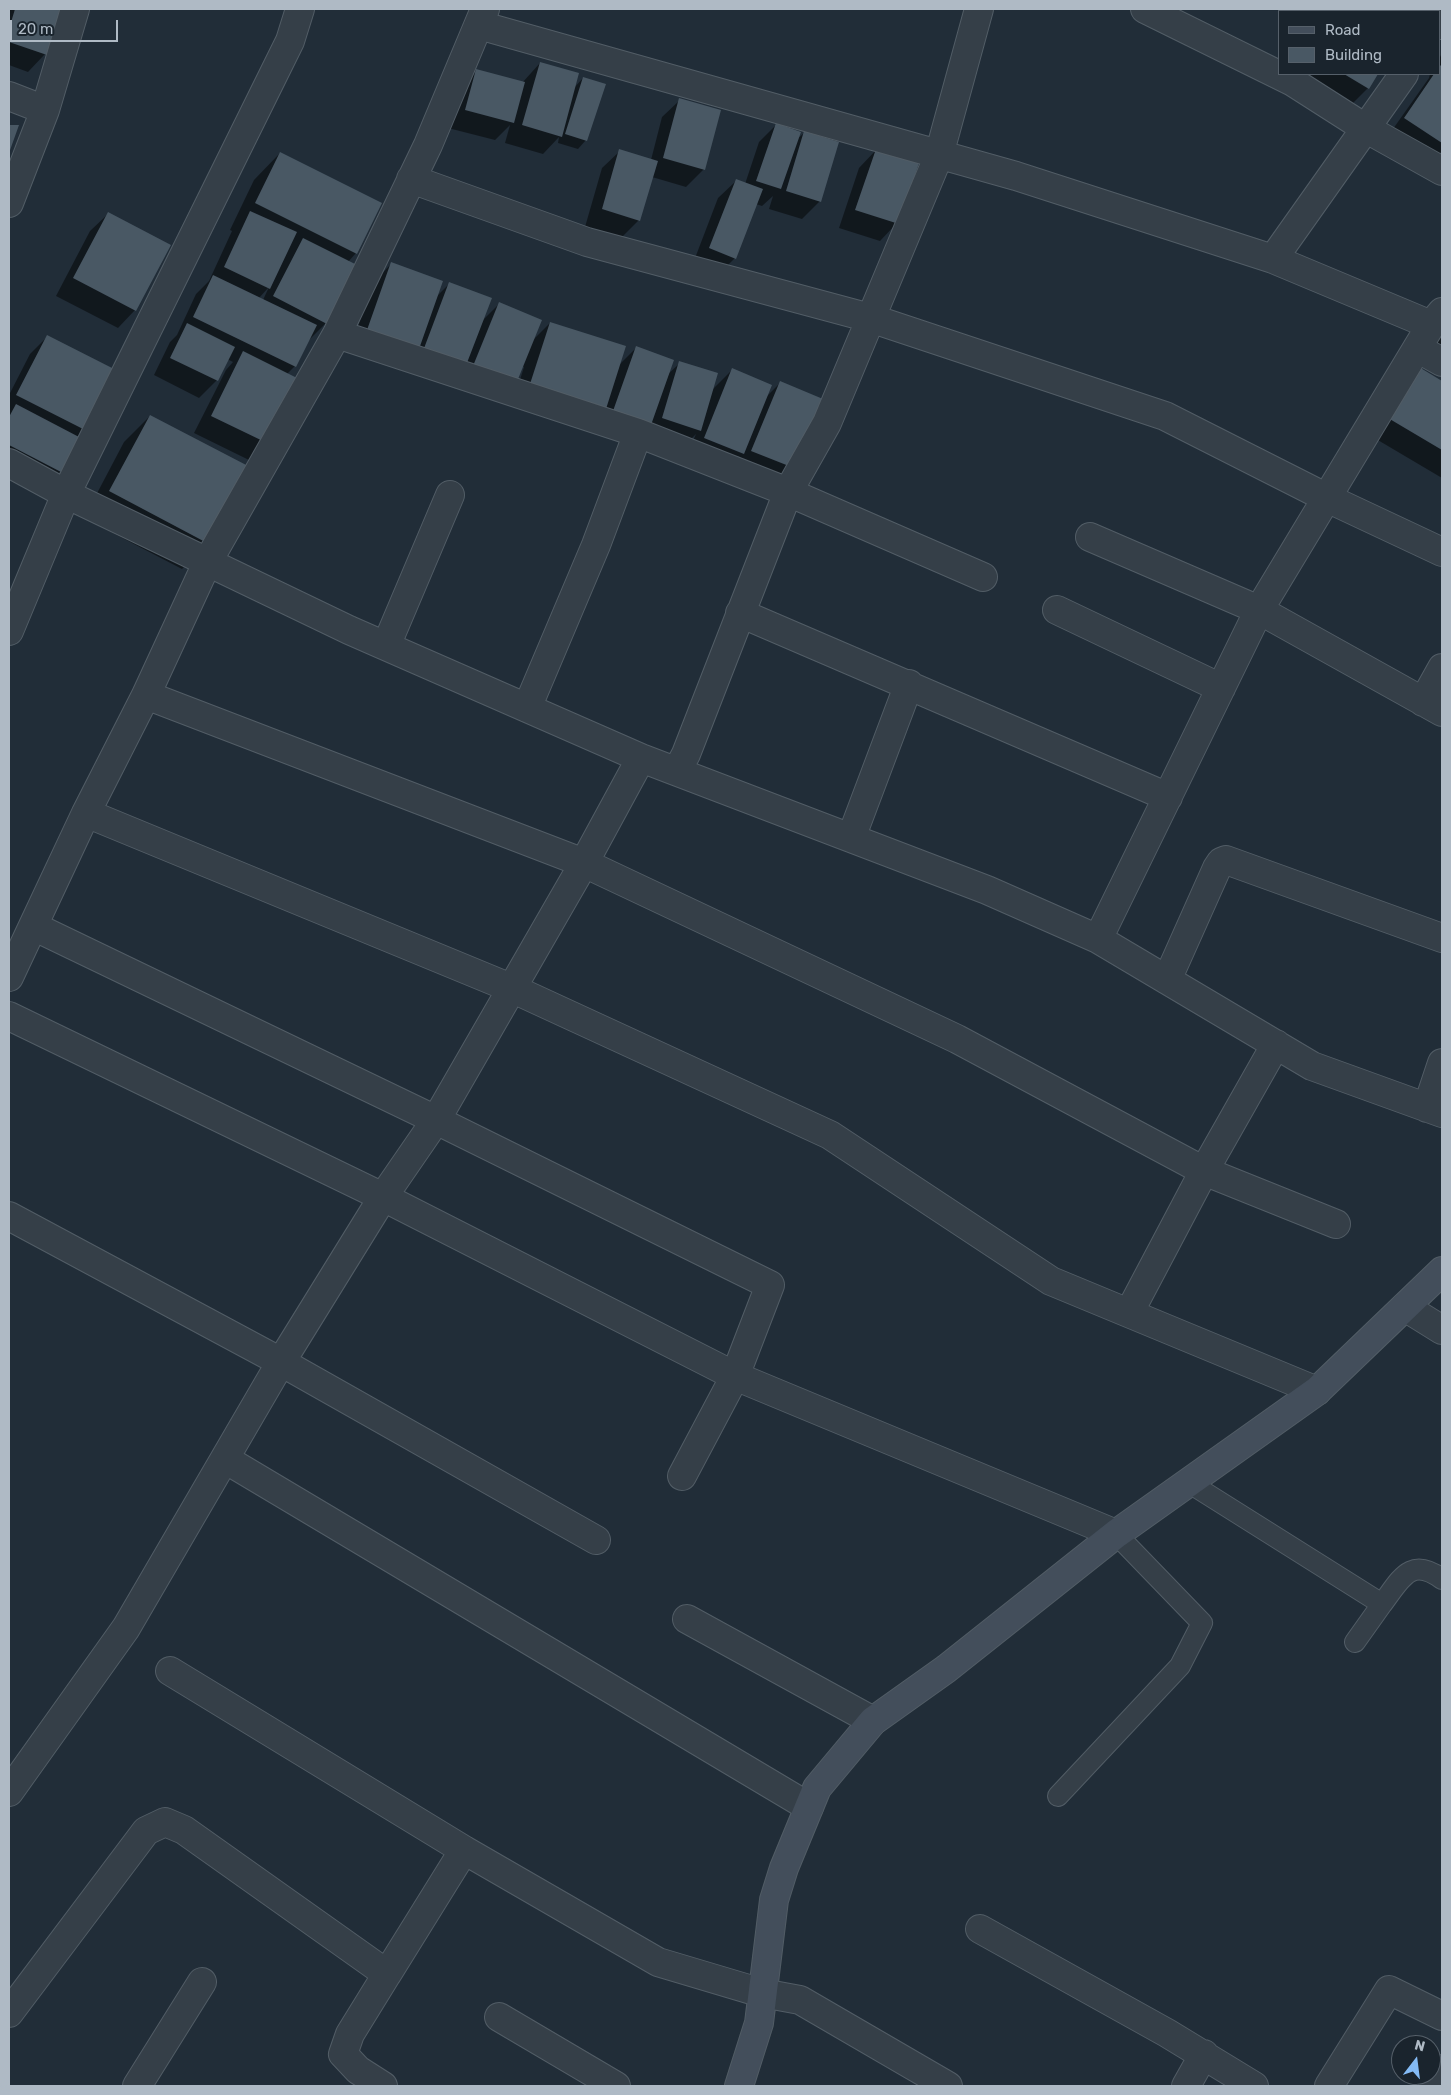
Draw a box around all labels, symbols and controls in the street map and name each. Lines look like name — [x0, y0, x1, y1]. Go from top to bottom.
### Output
scale bar — [12, 10, 120, 42]
legend — [1278, 10, 1441, 75]
text: 20 m — [18, 20, 53, 38]
text: Road — [1325, 21, 1361, 39]
text: Building — [1325, 46, 1382, 64]
north arrow — [1391, 2035, 1441, 2085]
text: N — [1413, 2036, 1427, 2056]

